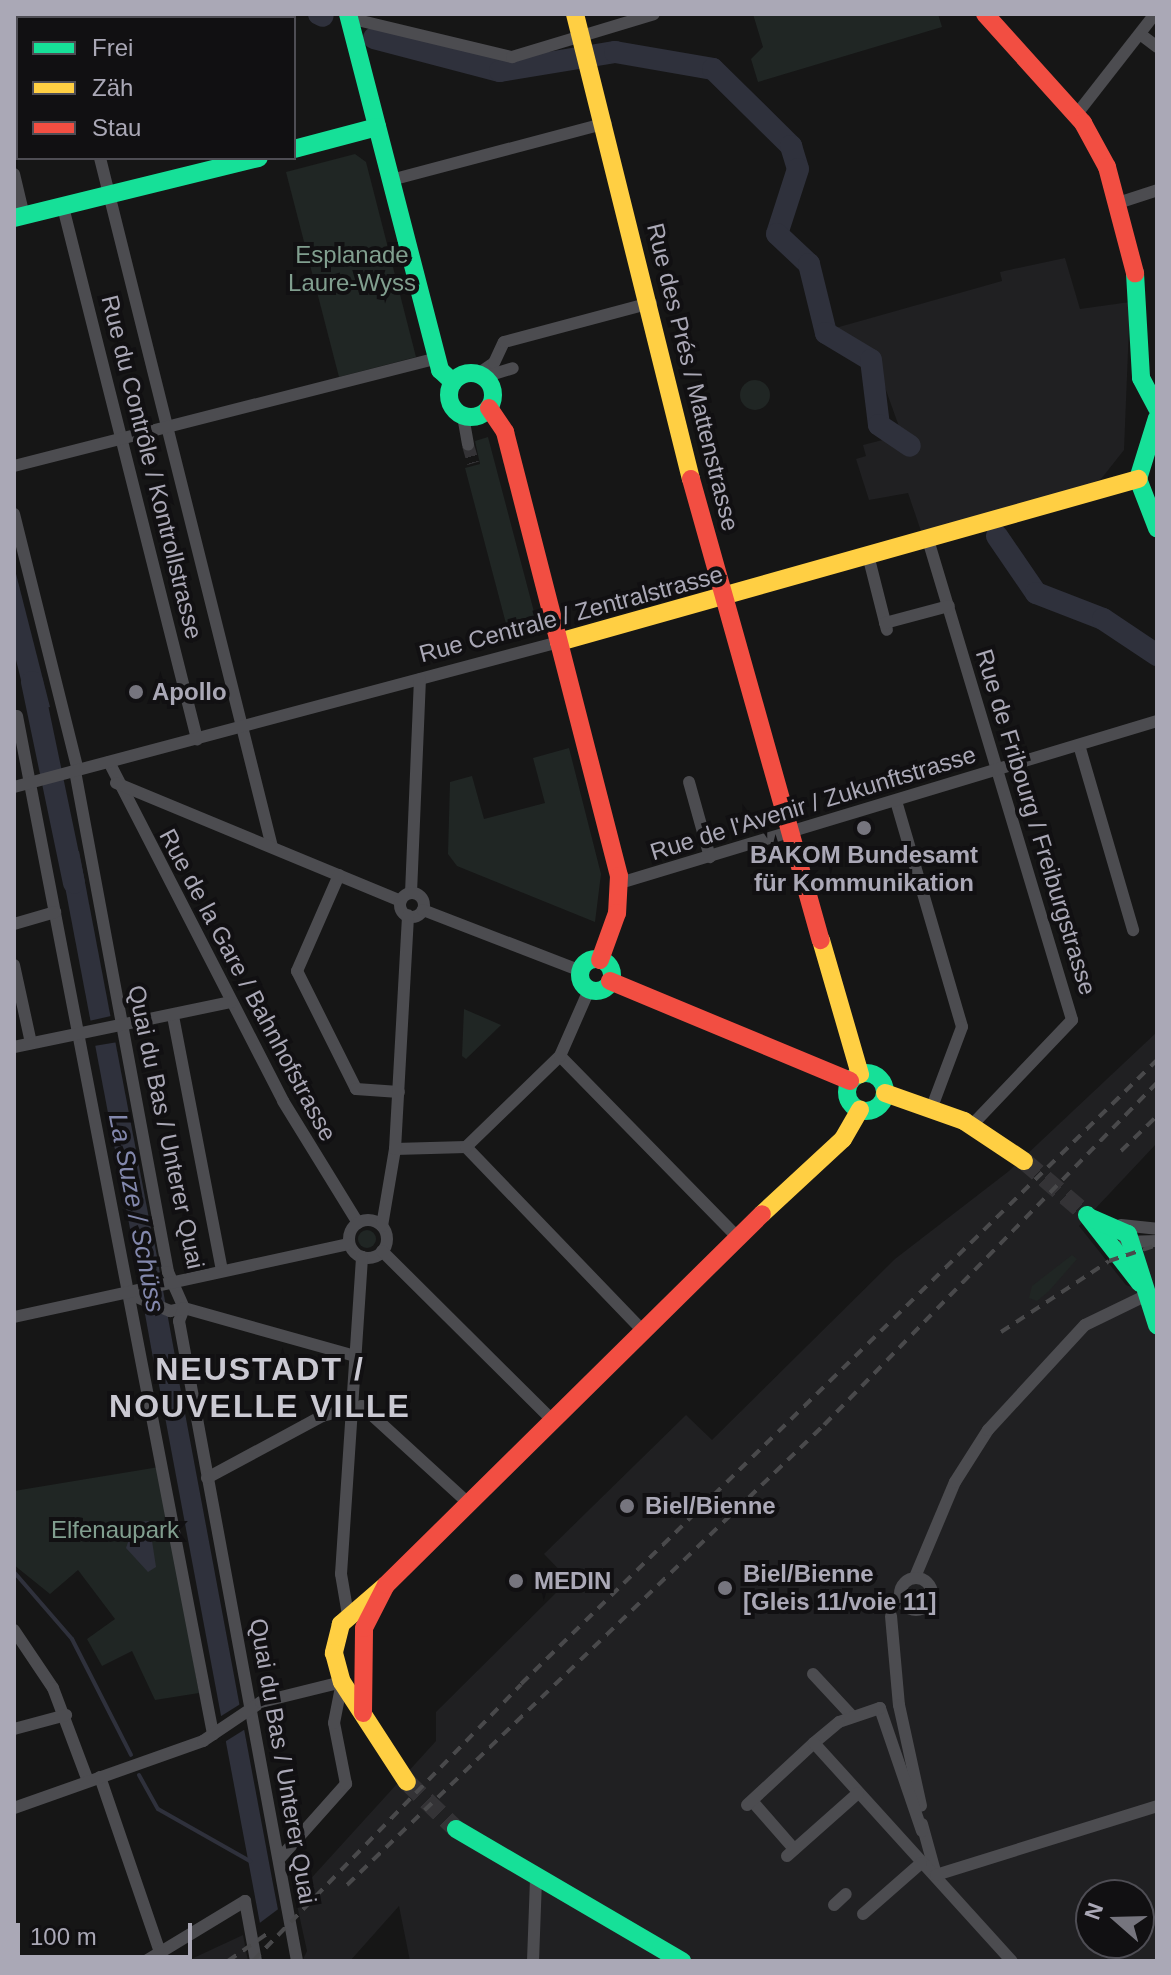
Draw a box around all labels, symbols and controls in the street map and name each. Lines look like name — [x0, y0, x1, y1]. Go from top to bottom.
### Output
legend — [16, 16, 296, 160]
text: Frei — [92, 34, 133, 61]
text: Zäh — [92, 74, 133, 101]
text: Stau — [92, 114, 141, 141]
street label: Rue des Prés / Mattenstrasse — [641, 220, 745, 534]
park label: Esplanade Laure-Wyss — [288, 241, 416, 297]
street label: Rue du Contrôle / Kontrollstrasse — [95, 292, 209, 642]
street label: Rue Centrale / Zentralstrasse — [416, 560, 726, 668]
street label: Rue de Fribourg / Freiburgstrasse — [970, 646, 1102, 998]
place label: Apollo — [152, 678, 227, 706]
marker: Apollo — [127, 683, 145, 701]
street label: Rue de l'Avenir / Zukunftstrasse — [647, 740, 979, 866]
marker: BAKOM Bundesamt für Kommunikation — [855, 819, 873, 837]
street label: Rue de la Gare / Bahnhofstrasse — [153, 824, 343, 1146]
place label: BAKOM Bundesamt für Kommunikation — [750, 841, 978, 897]
street label: Quai du Bas / Unterer Quai — [122, 982, 210, 1272]
water label: La Suze / Schüss — [101, 1111, 171, 1315]
district label: NEUSTADT / NOUVELLE VILLE — [109, 1351, 411, 1426]
place label: Biel/Bienne — [645, 1492, 776, 1520]
marker: Biel/Bienne — [616, 1495, 638, 1517]
park label: Elfenaupark — [51, 1516, 179, 1544]
place label: Biel/Bienne [Gleis 11/voie 11] — [743, 1560, 936, 1616]
place label: MEDIN — [534, 1567, 611, 1595]
marker: MEDIN — [505, 1570, 527, 1592]
marker: Biel/Bienne [Gleis 11/voie 11] — [714, 1577, 736, 1599]
street label: Quai du Bas / Unterer Quai — [244, 1616, 322, 1906]
north arrow — [1075, 1879, 1155, 1959]
text: N — [1079, 1900, 1108, 1923]
scale bar — [20, 1907, 196, 1957]
text: 100 m — [30, 1923, 97, 1950]

